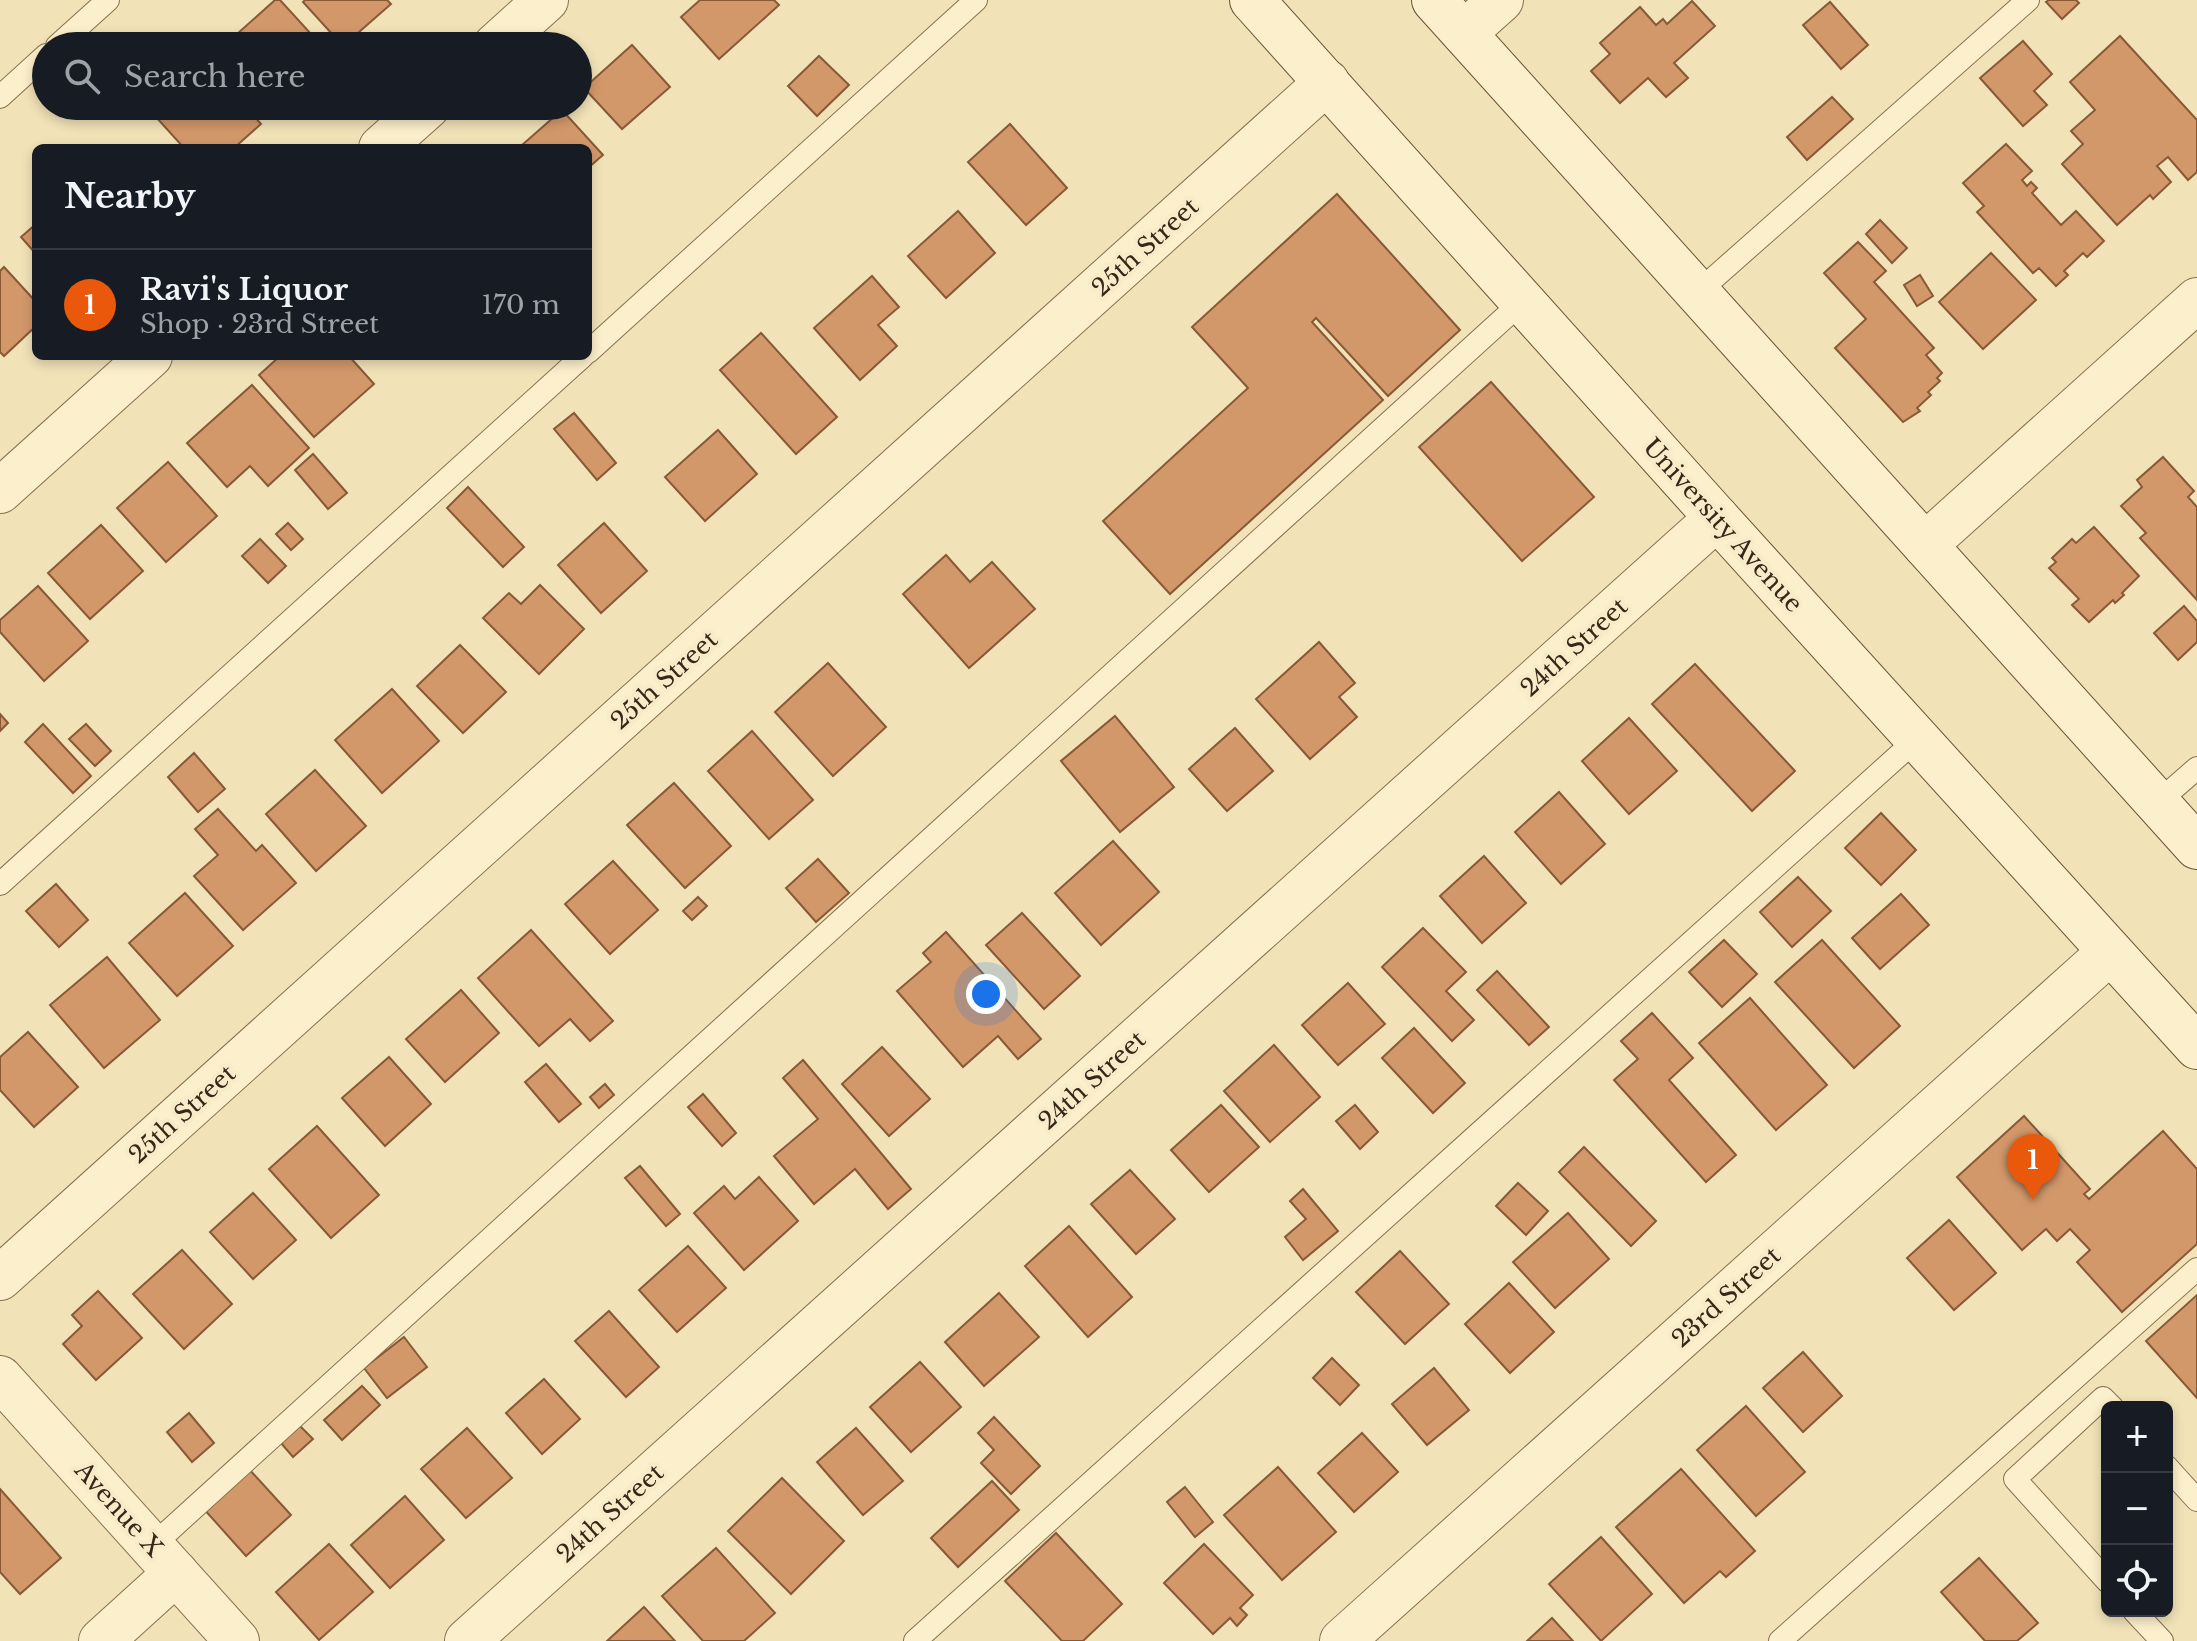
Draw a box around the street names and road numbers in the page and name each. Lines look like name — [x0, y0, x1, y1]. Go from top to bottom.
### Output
street label: 25th Street — [1086, 192, 1204, 302]
street label: University Avenue — [1637, 432, 1809, 618]
street label: 24th Street — [1515, 592, 1633, 702]
street label: 25th Street — [605, 625, 723, 735]
street label: 24th Street — [1033, 1025, 1151, 1135]
street label: 25th Street — [123, 1059, 241, 1169]
street label: 23rd Street — [1666, 1241, 1786, 1353]
street label: Avenue X — [68, 1455, 169, 1563]
street label: 24th Street — [551, 1458, 669, 1568]

